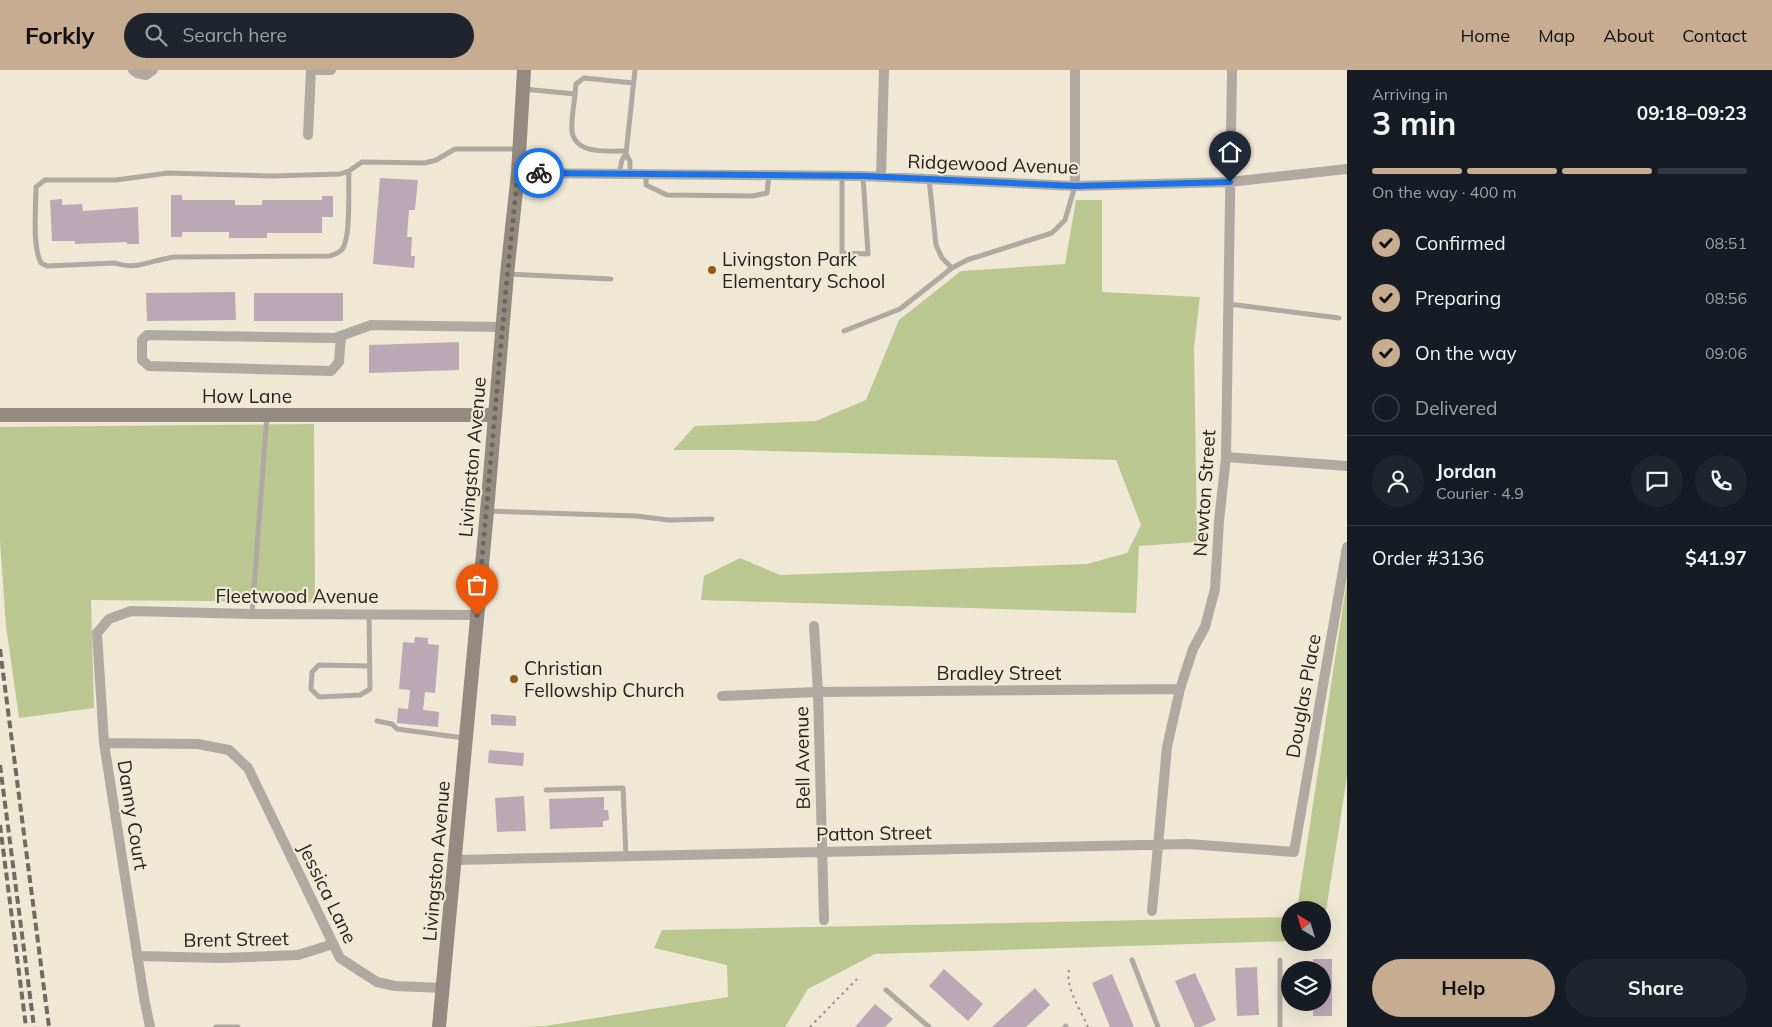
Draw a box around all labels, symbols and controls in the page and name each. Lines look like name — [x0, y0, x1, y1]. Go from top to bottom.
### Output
search box — [124, 13, 474, 58]
text: Forkly — [25, 20, 94, 50]
icon: search — [142, 21, 170, 49]
text: Search here — [182, 23, 287, 47]
text: Home — [1460, 24, 1510, 47]
text: Map — [1538, 24, 1575, 47]
text: About — [1603, 24, 1654, 47]
text: Contact — [1682, 24, 1747, 47]
text: Arriving in — [1372, 84, 1448, 104]
text: 09:18–09:23 — [1637, 101, 1747, 125]
text: 3 min — [1372, 103, 1456, 143]
pin — [1209, 131, 1251, 182]
icon: home — [1216, 138, 1244, 166]
courier — [514, 148, 564, 198]
street label: Ridgewood Avenue — [907, 149, 1079, 179]
icon: bike — [525, 159, 553, 187]
text: On the way · 400 m — [1372, 182, 1517, 202]
icon: check — [1372, 229, 1400, 257]
text: Confirmed — [1415, 231, 1506, 255]
text: 08:51 — [1705, 233, 1747, 253]
place label: Livingston Park Elementary School — [722, 247, 885, 293]
marker: Livingston Park Elementary School — [706, 264, 718, 276]
icon: check — [1372, 284, 1400, 312]
text: Preparing — [1415, 286, 1501, 310]
text: 08:56 — [1705, 288, 1747, 308]
icon: check — [1372, 339, 1400, 367]
text: On the way — [1415, 341, 1517, 365]
text: 09:06 — [1705, 343, 1747, 363]
street label: Livingston Avenue — [453, 376, 491, 538]
street label: How Lane — [202, 384, 292, 408]
text: Delivered — [1415, 396, 1497, 420]
street label: Newton Street — [1188, 428, 1220, 557]
button: person — [1372, 455, 1424, 507]
button: chat — [1631, 455, 1683, 507]
button: phone — [1695, 455, 1747, 507]
text: Jordan — [1436, 459, 1496, 483]
text: Courier · 4.9 — [1436, 483, 1524, 503]
text: Order #3136 — [1372, 546, 1484, 570]
text: $41.97 — [1685, 546, 1747, 570]
pin — [456, 564, 498, 615]
icon: bag — [463, 571, 491, 599]
street label: Fleetwood Avenue — [215, 584, 379, 608]
street label: Douglas Place — [1280, 632, 1326, 760]
place label: Christian Fellowship Church — [524, 656, 685, 702]
street label: Bradley Street — [937, 661, 1062, 685]
marker: Christian Fellowship Church — [508, 673, 520, 685]
street label: Bell Avenue — [789, 706, 815, 810]
street label: Danny Court — [112, 758, 154, 872]
street label: Livingston Avenue — [417, 780, 455, 942]
street label: Patton Street — [816, 820, 932, 846]
street label: Jessica Lane — [293, 839, 363, 947]
north arrow — [1281, 901, 1331, 951]
map controls — [1281, 901, 1331, 1011]
street label: Brent Street — [183, 926, 289, 952]
button: Help — [1372, 959, 1555, 1017]
button: Share — [1565, 959, 1747, 1017]
button: layers — [1281, 961, 1331, 1011]

